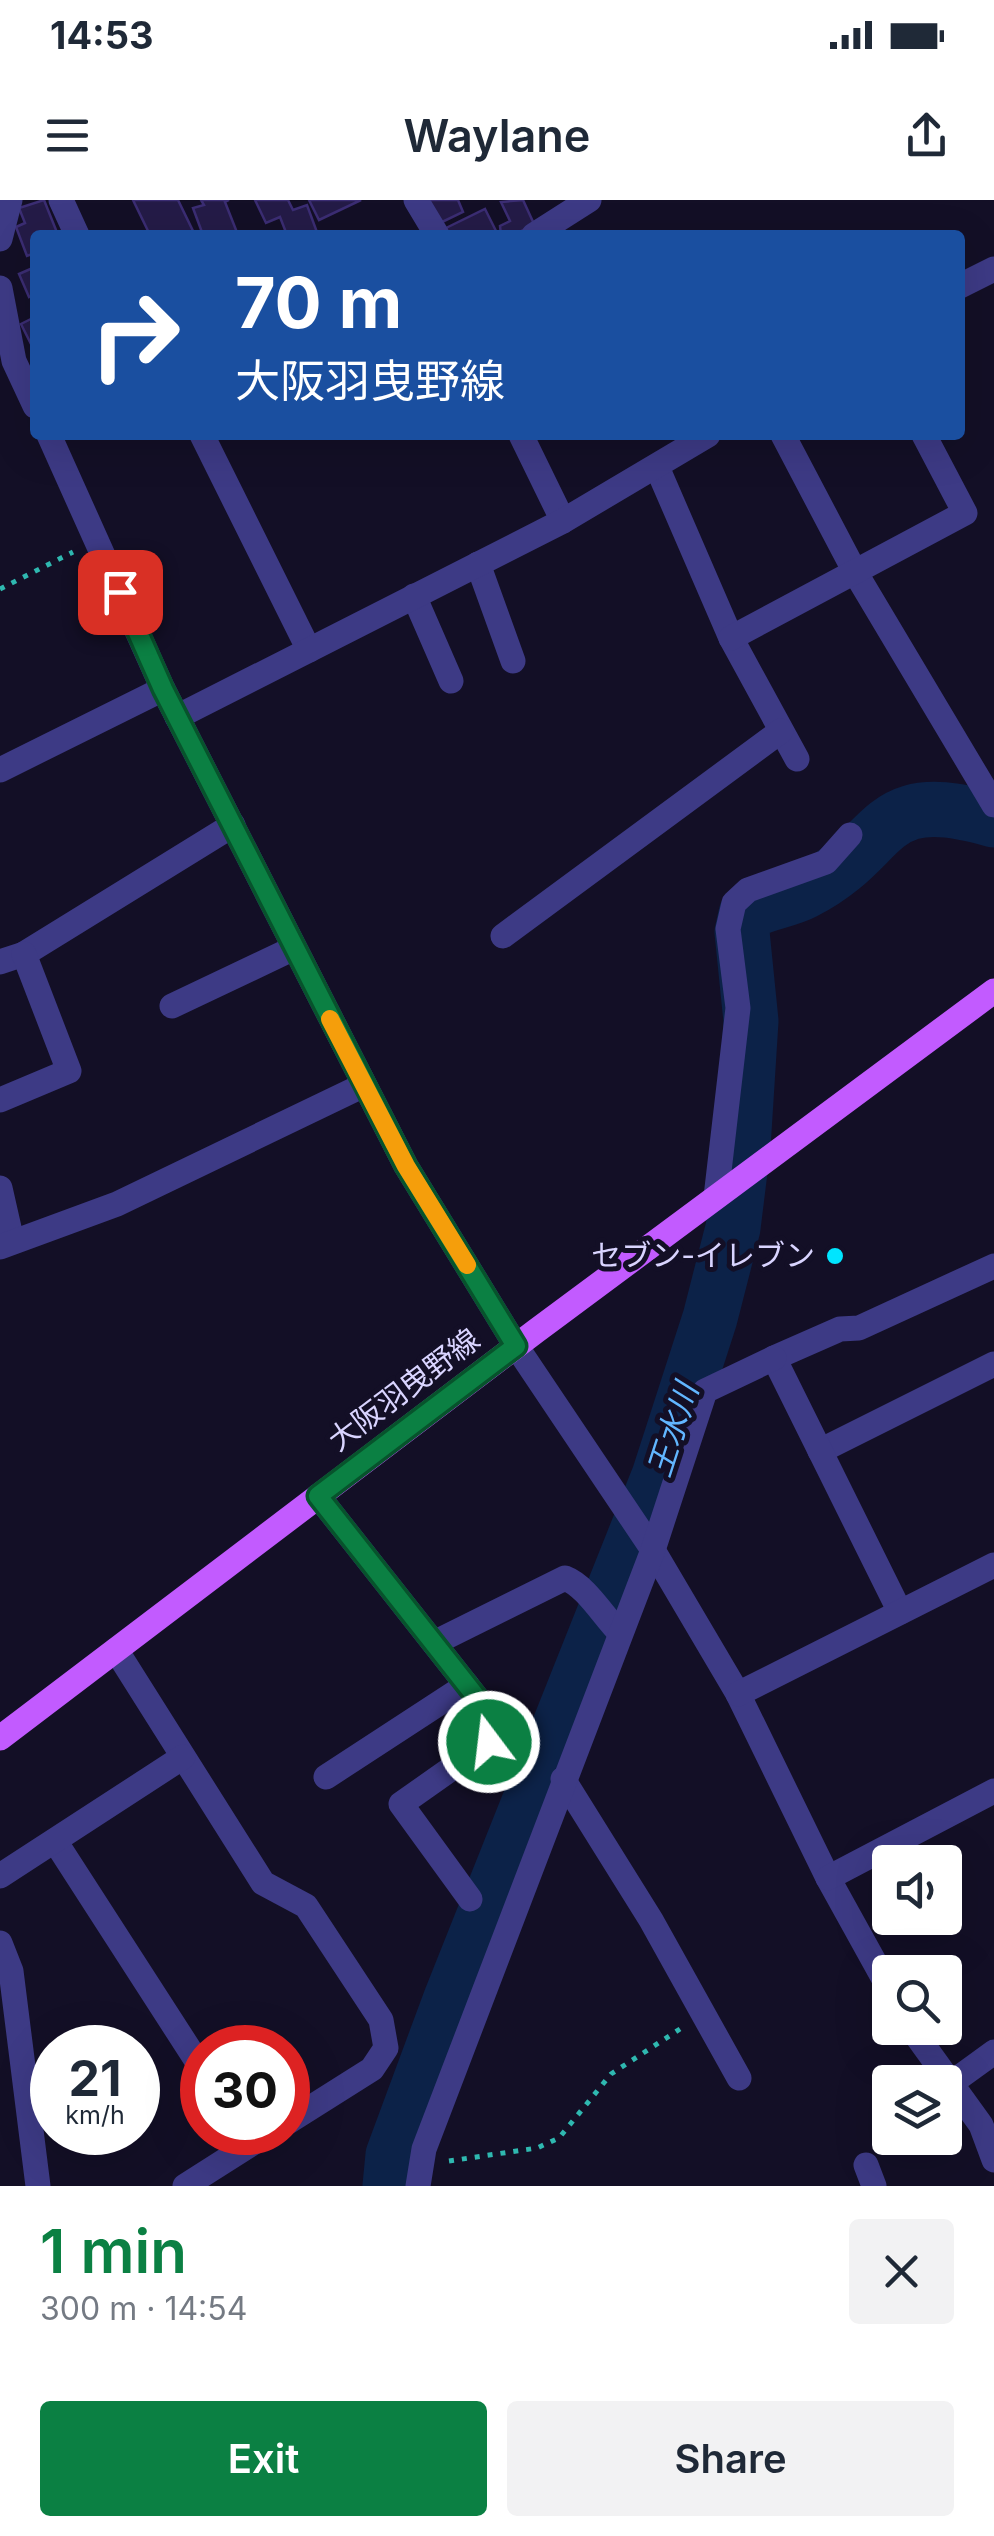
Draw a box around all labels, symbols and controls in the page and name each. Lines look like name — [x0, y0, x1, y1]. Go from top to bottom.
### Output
text: 14:53 — [50, 12, 154, 58]
icon: menu — [40, 108, 95, 163]
text: Waylane — [404, 108, 590, 163]
icon: share — [899, 108, 954, 163]
text: 70 m — [235, 260, 402, 345]
icon: right — [70, 270, 200, 400]
text: 大阪羽曳野線 — [235, 353, 505, 408]
pin — [78, 550, 163, 635]
icon: arrive — [93, 565, 148, 620]
place label: セブン-イレブン — [591, 1237, 815, 1273]
marker: セブン-イレブン — [824, 1245, 846, 1267]
street label: 大阪羽曳野線 — [321, 1321, 486, 1458]
water label: 王水川 — [639, 1375, 707, 1482]
position arrow — [437, 1690, 541, 1794]
map controls — [872, 1845, 962, 2155]
button: sound — [872, 1845, 962, 1935]
button: search — [872, 1955, 962, 2045]
speed limit sign: 30 — [180, 2025, 310, 2155]
text: 21 — [68, 2048, 122, 2108]
button: layers — [872, 2065, 962, 2155]
text: km/h — [65, 2100, 125, 2130]
text: 1 min — [40, 2215, 187, 2287]
button: close — [849, 2219, 954, 2324]
text: 300 m · 14:54 — [40, 2289, 247, 2328]
button: Exit — [40, 2401, 487, 2516]
button: Share — [507, 2401, 954, 2516]

